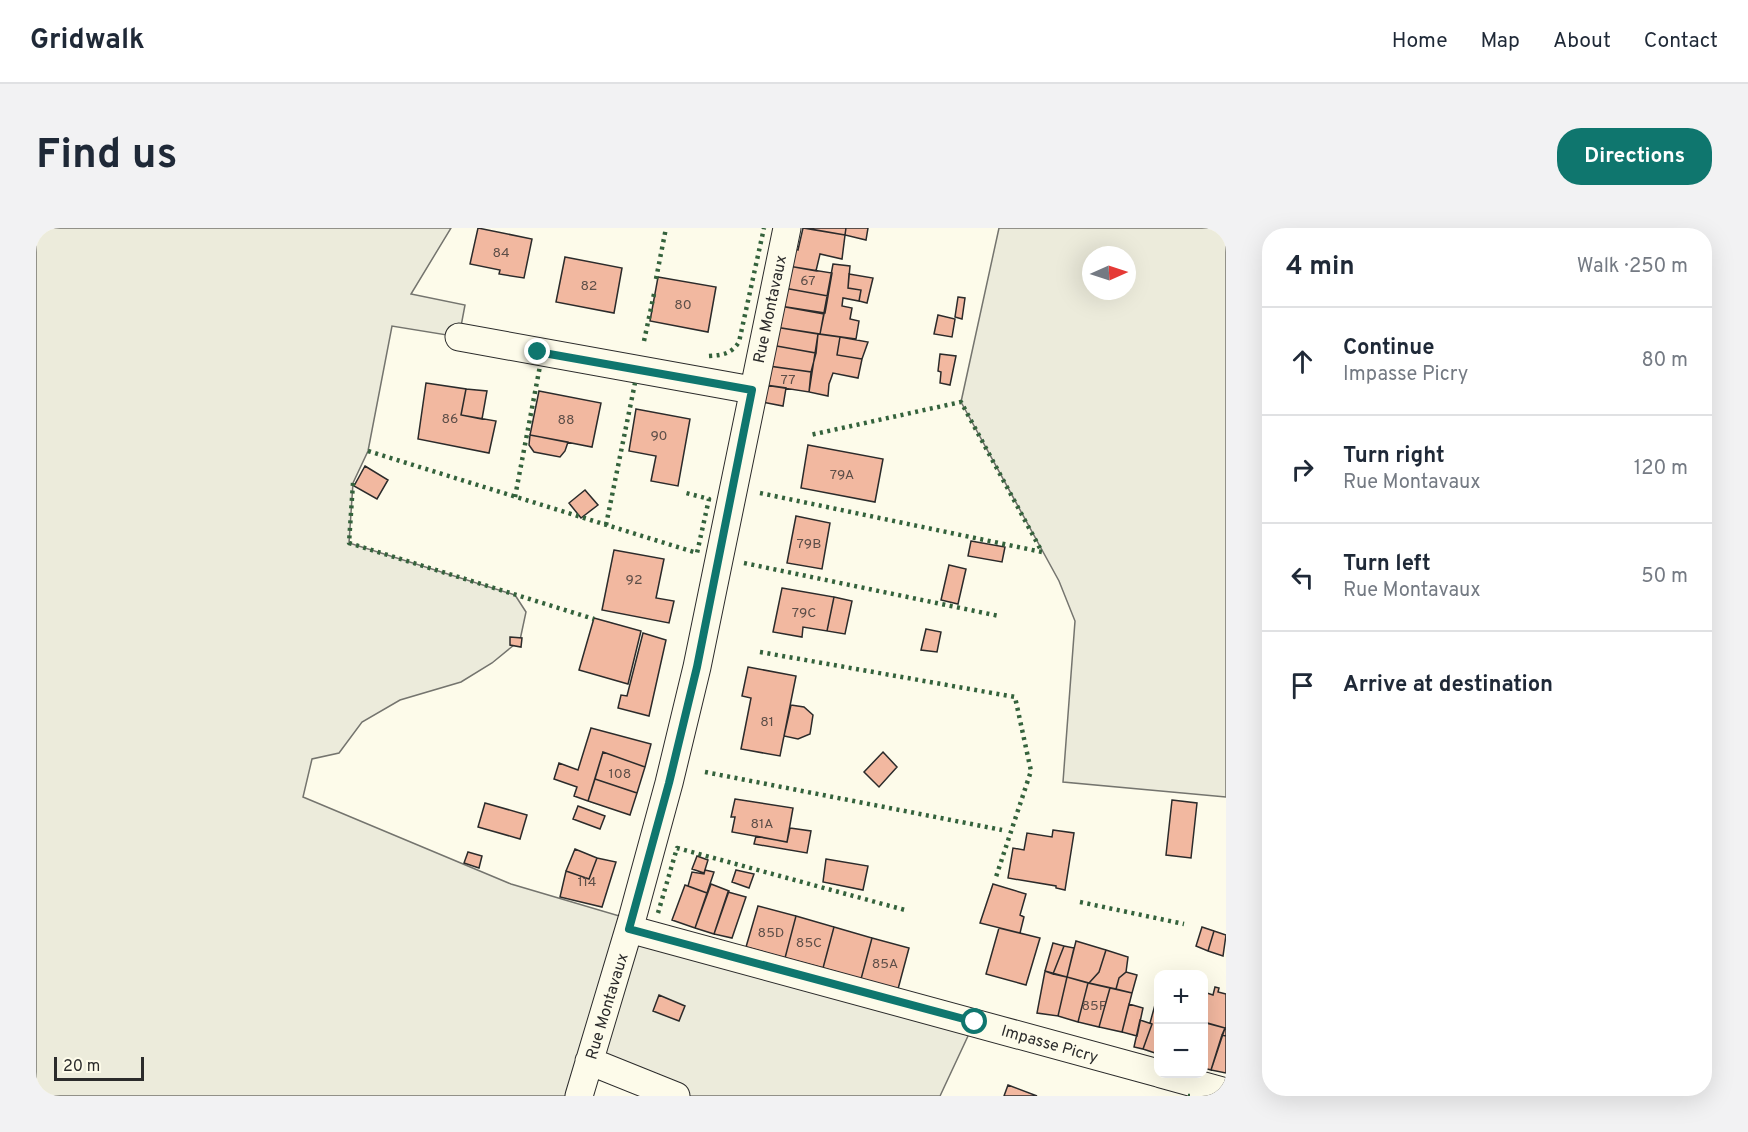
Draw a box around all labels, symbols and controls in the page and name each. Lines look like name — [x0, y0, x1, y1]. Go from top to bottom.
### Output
text: Gridwalk — [30, 23, 145, 59]
text: Home — [1392, 28, 1448, 55]
text: Map — [1481, 28, 1520, 55]
text: About — [1553, 28, 1611, 55]
text: Contact — [1644, 28, 1718, 55]
button: Directions — [1557, 128, 1712, 185]
text: Find us — [36, 130, 177, 183]
house number: 84 — [492, 245, 510, 262]
north arrow — [1082, 246, 1136, 300]
text: 4 min — [1286, 251, 1355, 284]
street label: Rue Montavaux — [750, 253, 792, 365]
text: Walk · 250 m — [1577, 254, 1688, 280]
house number: 67 — [800, 273, 816, 290]
house number: 82 — [581, 278, 597, 295]
house number: 80 — [674, 297, 692, 314]
text: Continue — [1343, 335, 1434, 362]
route end — [524, 338, 550, 364]
icon: ahead — [1286, 345, 1319, 378]
text: 80 m — [1642, 348, 1688, 374]
text: Impasse Picry — [1343, 362, 1468, 388]
house number: 77 — [780, 372, 796, 389]
house number: 86 — [442, 411, 458, 428]
house number: 88 — [557, 412, 575, 429]
house number: 90 — [650, 428, 668, 445]
text: Turn right — [1343, 443, 1445, 470]
icon: right — [1286, 453, 1319, 486]
text: 120 m — [1634, 456, 1688, 482]
house number: 79A — [830, 467, 854, 484]
text: Rue Montavaux — [1343, 470, 1481, 496]
house number: 79B — [797, 536, 821, 553]
text: Turn left — [1343, 551, 1431, 578]
icon: left — [1286, 561, 1319, 594]
text: 50 m — [1641, 564, 1688, 590]
house number: 92 — [626, 572, 642, 589]
text: Rue Montavaux — [1343, 578, 1481, 604]
house number: 79C — [792, 605, 816, 622]
icon: arrive — [1286, 669, 1319, 702]
text: Arrive at destination — [1343, 672, 1553, 699]
house number: 81 — [760, 714, 774, 731]
house number: 108 — [609, 766, 631, 783]
house number: 81A — [751, 816, 773, 833]
house number: 114 — [578, 874, 596, 891]
house number: 85D — [758, 925, 784, 942]
house number: 85C — [796, 935, 822, 952]
street label: Rue Montavaux — [582, 951, 634, 1062]
house number: 85A — [872, 956, 898, 973]
map controls — [1154, 970, 1208, 1078]
button: + — [1154, 970, 1208, 1024]
house number: 85F — [1081, 998, 1107, 1015]
route start — [961, 1008, 987, 1034]
street label: Impasse Picry — [999, 1022, 1100, 1068]
button: − — [1154, 1024, 1208, 1078]
scale bar — [54, 1054, 144, 1082]
text: 20 m — [63, 1057, 100, 1077]

